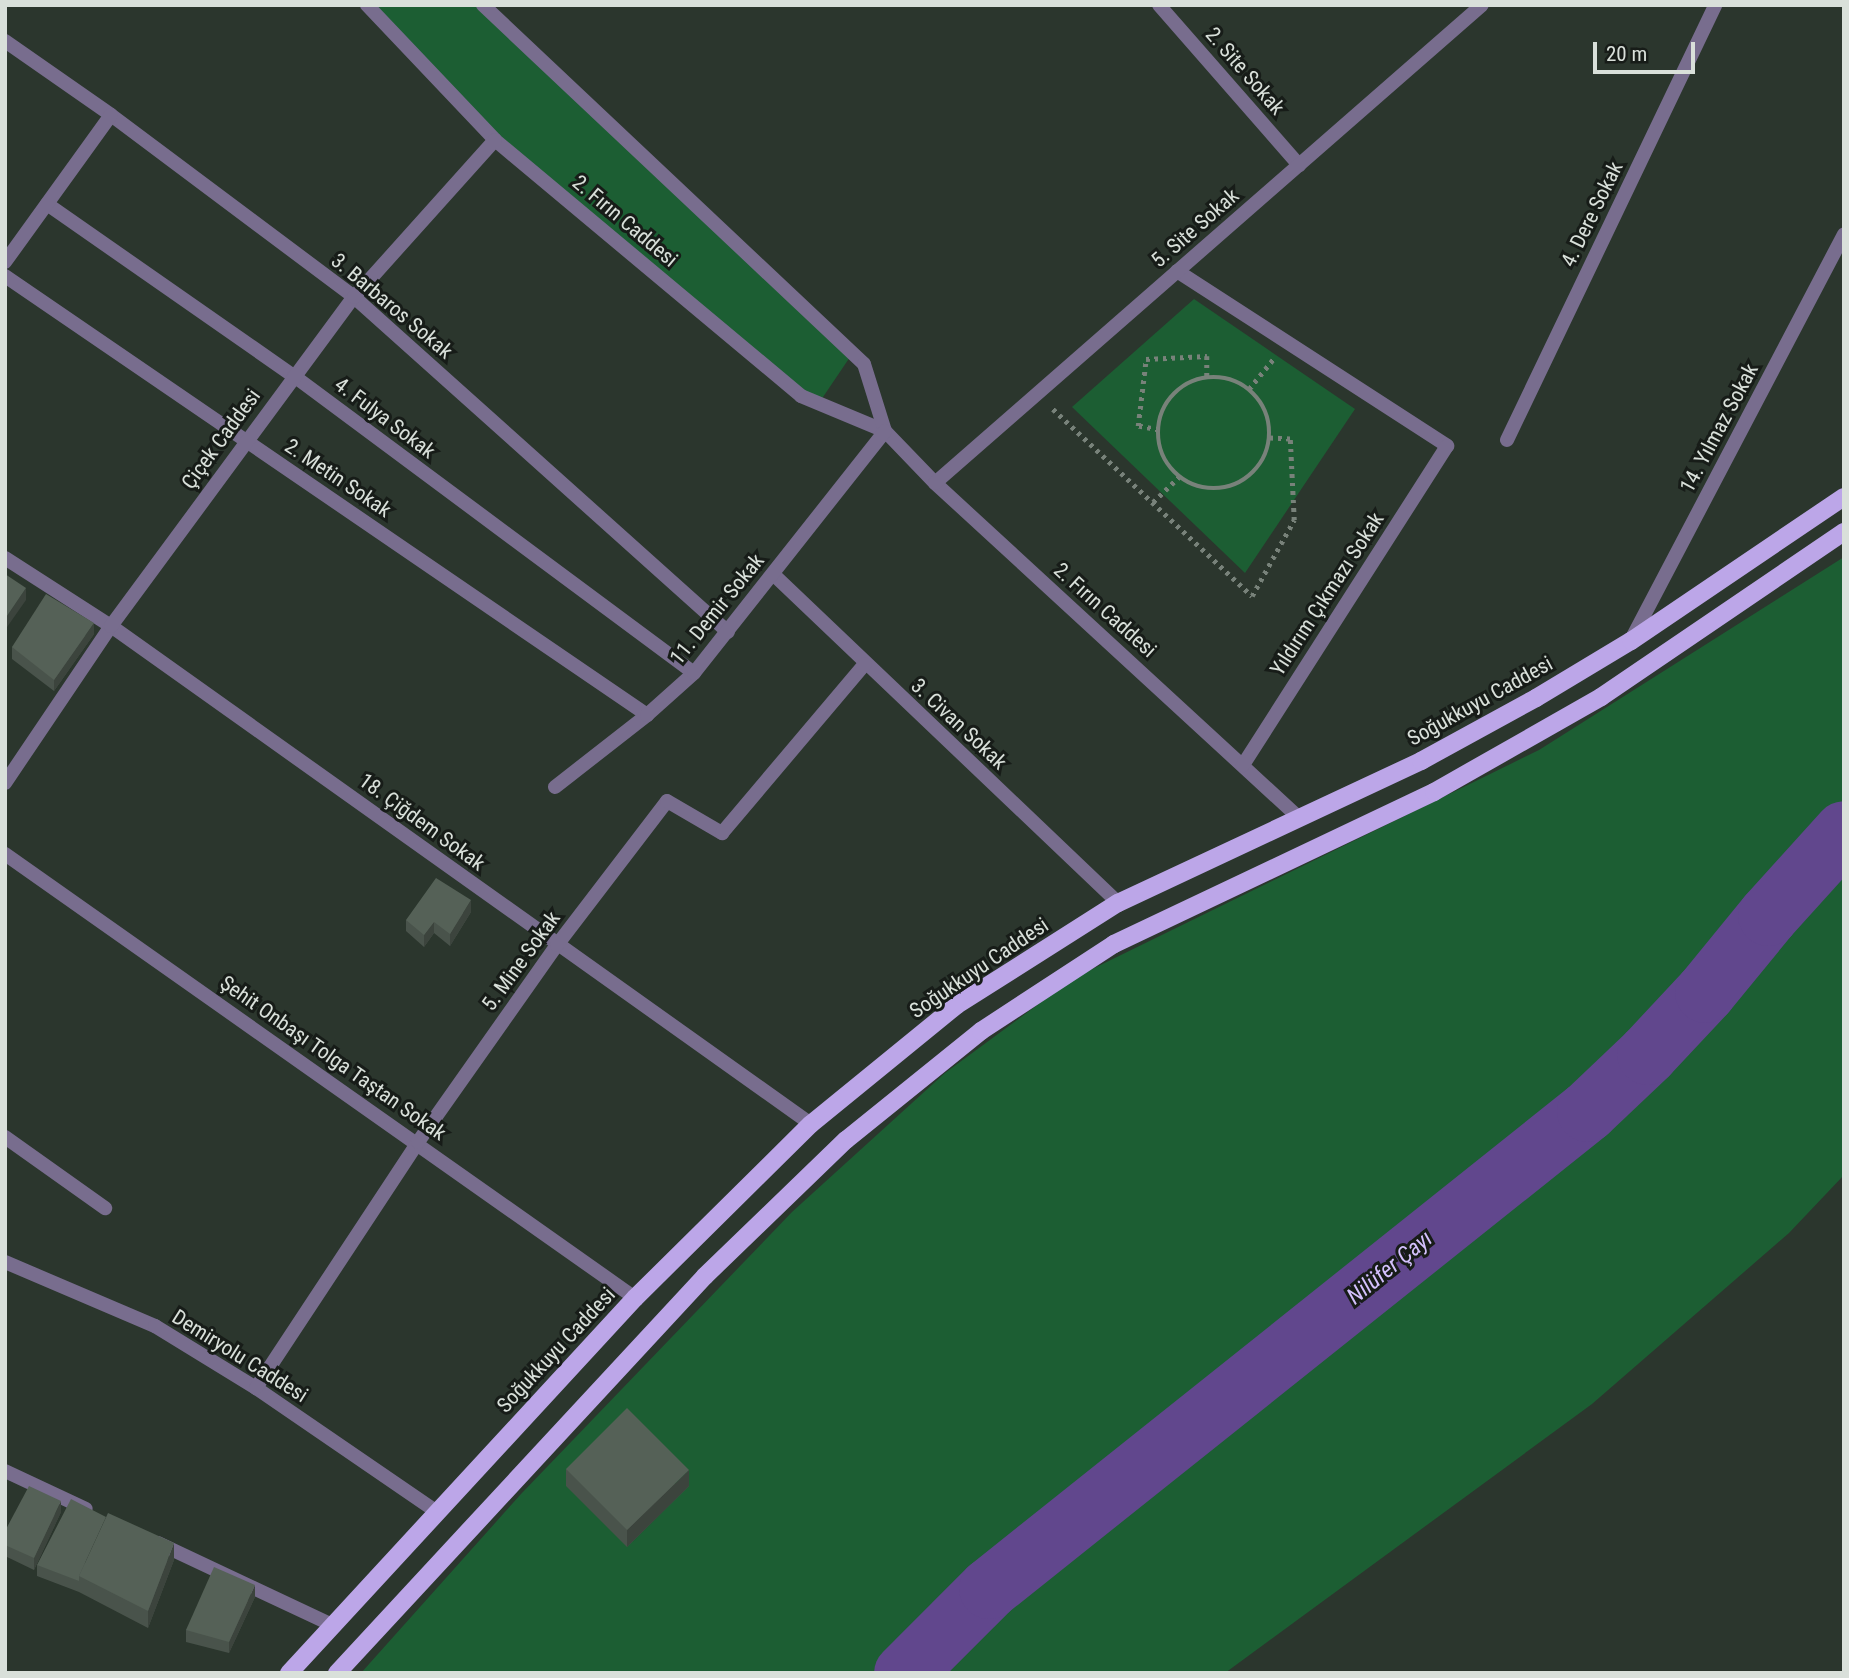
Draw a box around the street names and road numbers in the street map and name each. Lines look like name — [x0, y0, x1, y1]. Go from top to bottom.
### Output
street label: 2. Site Sokak — [1200, 22, 1290, 120]
street label: 4. Dere Sokak — [1556, 157, 1628, 271]
street label: 2. Fırın Caddesi — [567, 170, 683, 272]
street label: 5. Site Sokak — [1146, 183, 1244, 273]
street label: 3. Barbaros Sokak — [326, 248, 458, 364]
street label: 14. Yılmaz Sokak — [1674, 359, 1764, 497]
street label: 4. Fulya Sokak — [330, 372, 440, 464]
street label: Çiçek Caddesi — [176, 384, 266, 494]
street label: 2. Metin Sokak — [280, 433, 396, 523]
street label: Yıldırım Çıkmazı Sokak — [1265, 508, 1389, 680]
street label: 11. Demir Sokak — [665, 549, 769, 669]
street label: 2. Fırın Caddesi — [1049, 557, 1161, 663]
street label: Soğukkuyu Caddesi — [1403, 651, 1557, 751]
street label: 3. Civan Sokak — [906, 673, 1012, 775]
street label: 18. Çiğdem Sokak — [354, 768, 490, 876]
street label: 5. Mine Sokak — [477, 906, 565, 1016]
street label: Soğukkuyu Caddesi — [905, 912, 1053, 1024]
street label: Şehit Onbaşı Tolga Taştan Sokak — [215, 970, 451, 1146]
street label: Soğukkuyu Caddesi — [492, 1282, 620, 1418]
street label: Demiryolu Caddesi — [168, 1304, 312, 1408]

